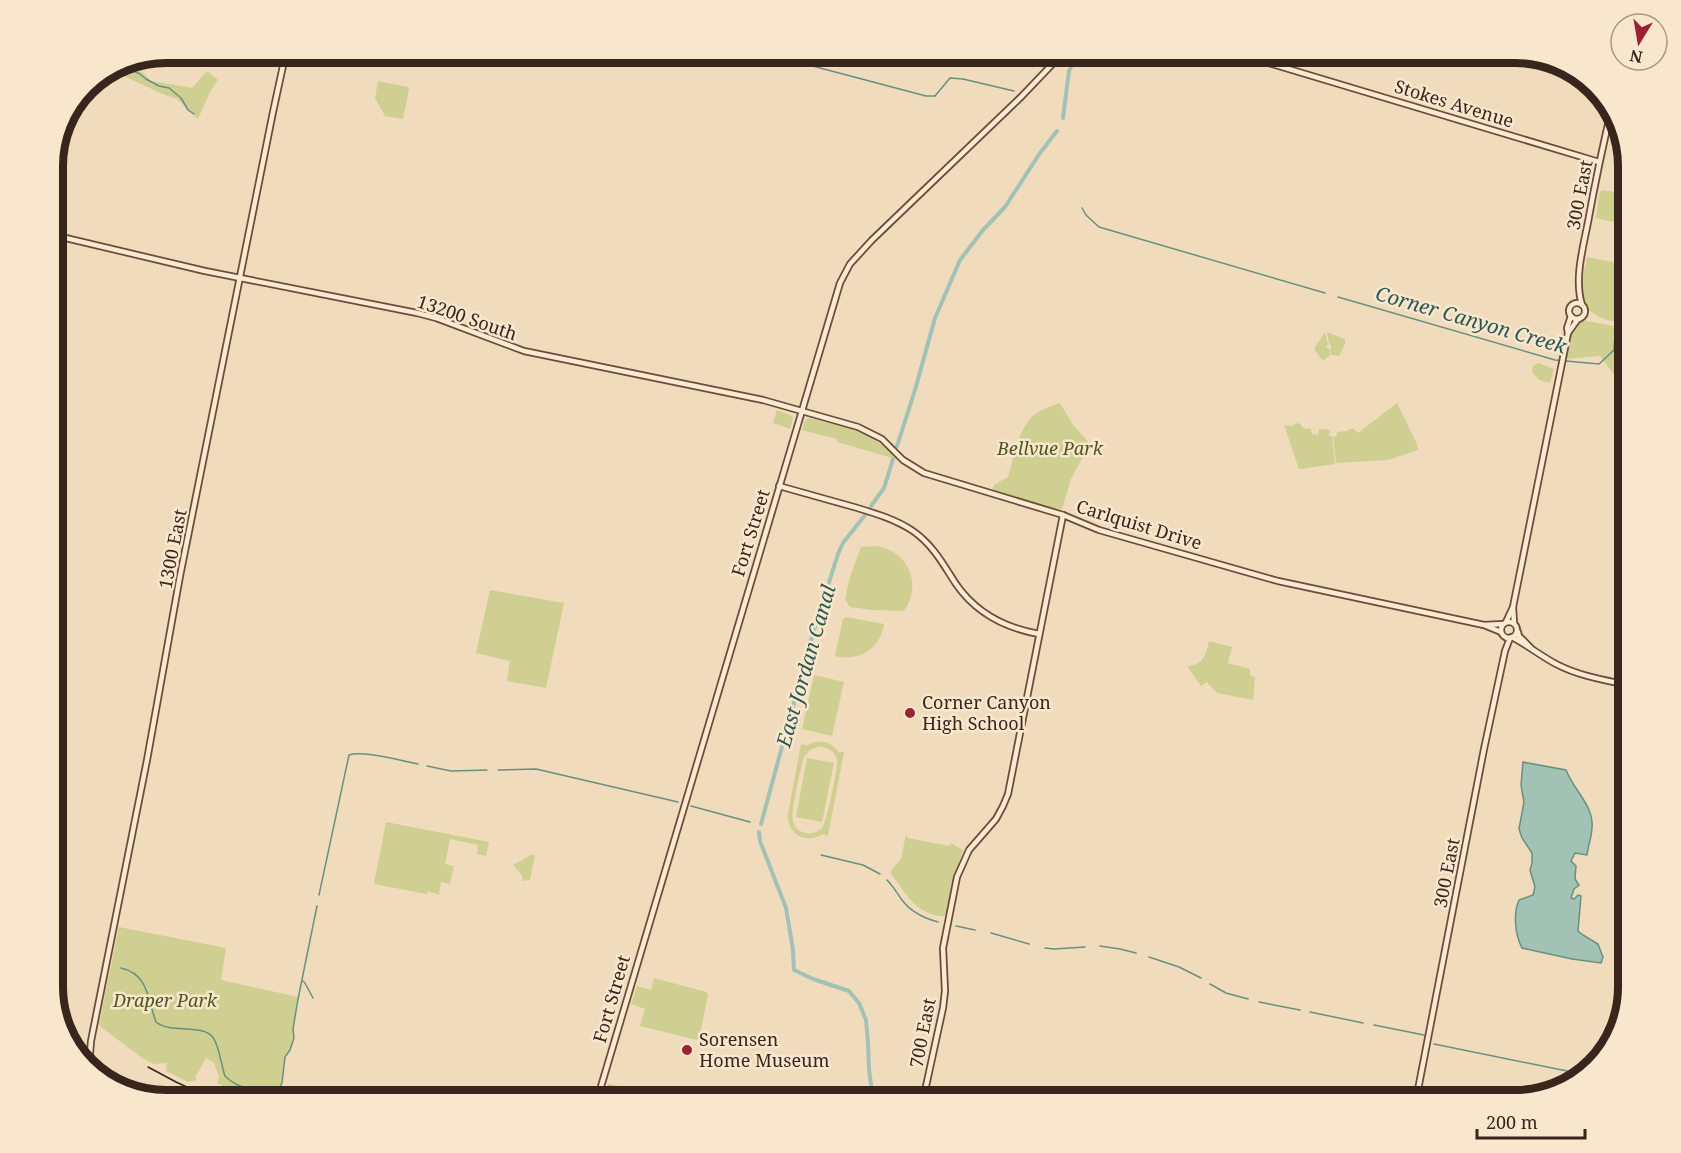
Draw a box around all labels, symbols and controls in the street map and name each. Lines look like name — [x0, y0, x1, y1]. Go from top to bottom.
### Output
north arrow — [1609, 12, 1669, 72]
text: N — [1627, 45, 1644, 69]
street label: Stokes Avenue — [1392, 74, 1517, 133]
street label: 300 East — [1560, 158, 1598, 232]
water label: Corner Canyon Creek — [1373, 279, 1570, 360]
street label: 13200 South — [414, 289, 521, 345]
park label: Bellvue Park — [996, 436, 1104, 460]
street label: Fort Street — [725, 486, 775, 579]
street label: Carlquist Drive — [1074, 494, 1205, 555]
street label: 1300 East — [153, 507, 192, 591]
water label: East Jordan Canal — [769, 582, 842, 751]
place label: Corner Canyon High School — [922, 690, 1051, 735]
marker: Corner Canyon High School — [903, 706, 917, 720]
street label: 300 East — [1427, 836, 1465, 910]
street label: Fort Street — [587, 952, 635, 1045]
park label: Draper Park — [112, 988, 218, 1012]
street label: 700 East — [903, 996, 941, 1070]
place label: Sorensen Home Museum — [699, 1027, 829, 1072]
marker: Sorensen Home Museum — [680, 1043, 694, 1057]
scale bar — [1477, 1102, 1585, 1140]
text: 200 m — [1486, 1110, 1538, 1134]

